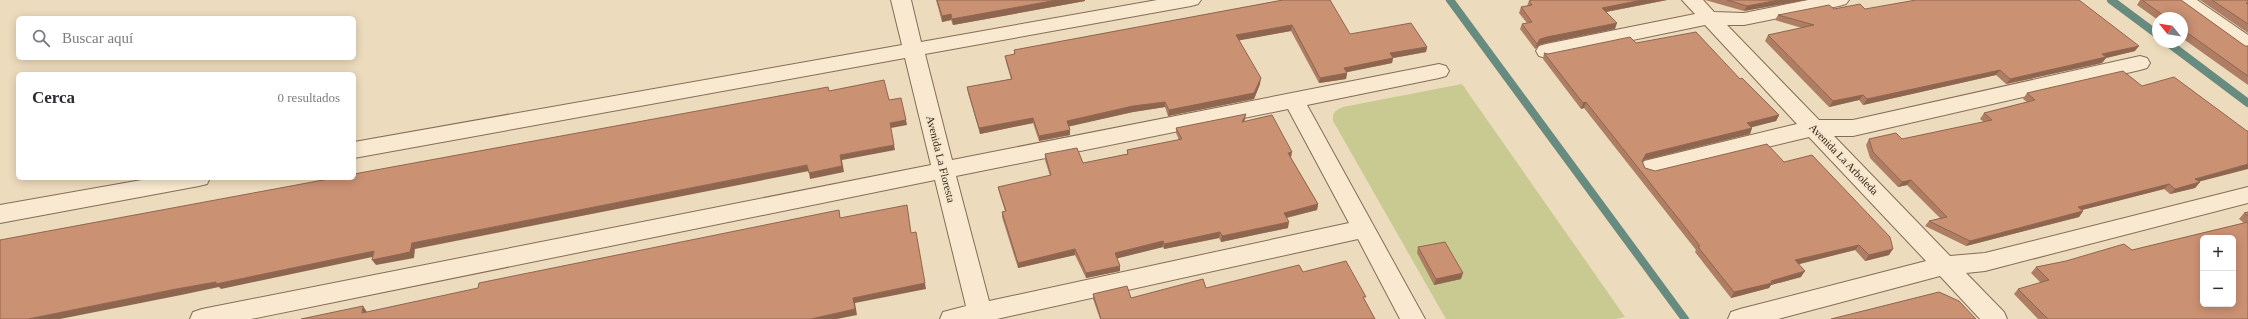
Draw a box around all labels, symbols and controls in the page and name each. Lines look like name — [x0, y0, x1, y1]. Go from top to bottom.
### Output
north arrow — [2152, 12, 2188, 48]
search box — [16, 16, 356, 60]
icon: search — [30, 27, 52, 49]
text: Buscar aquí — [62, 30, 133, 46]
text: Cerca — [32, 88, 75, 107]
text: 0 resultados — [278, 90, 340, 105]
street label: Avenida La Floresta — [924, 114, 958, 204]
street label: Avenida La Arboleda — [1807, 121, 1881, 197]
map controls — [2200, 235, 2236, 307]
button: + — [2200, 235, 2236, 271]
button: − — [2200, 271, 2236, 307]

